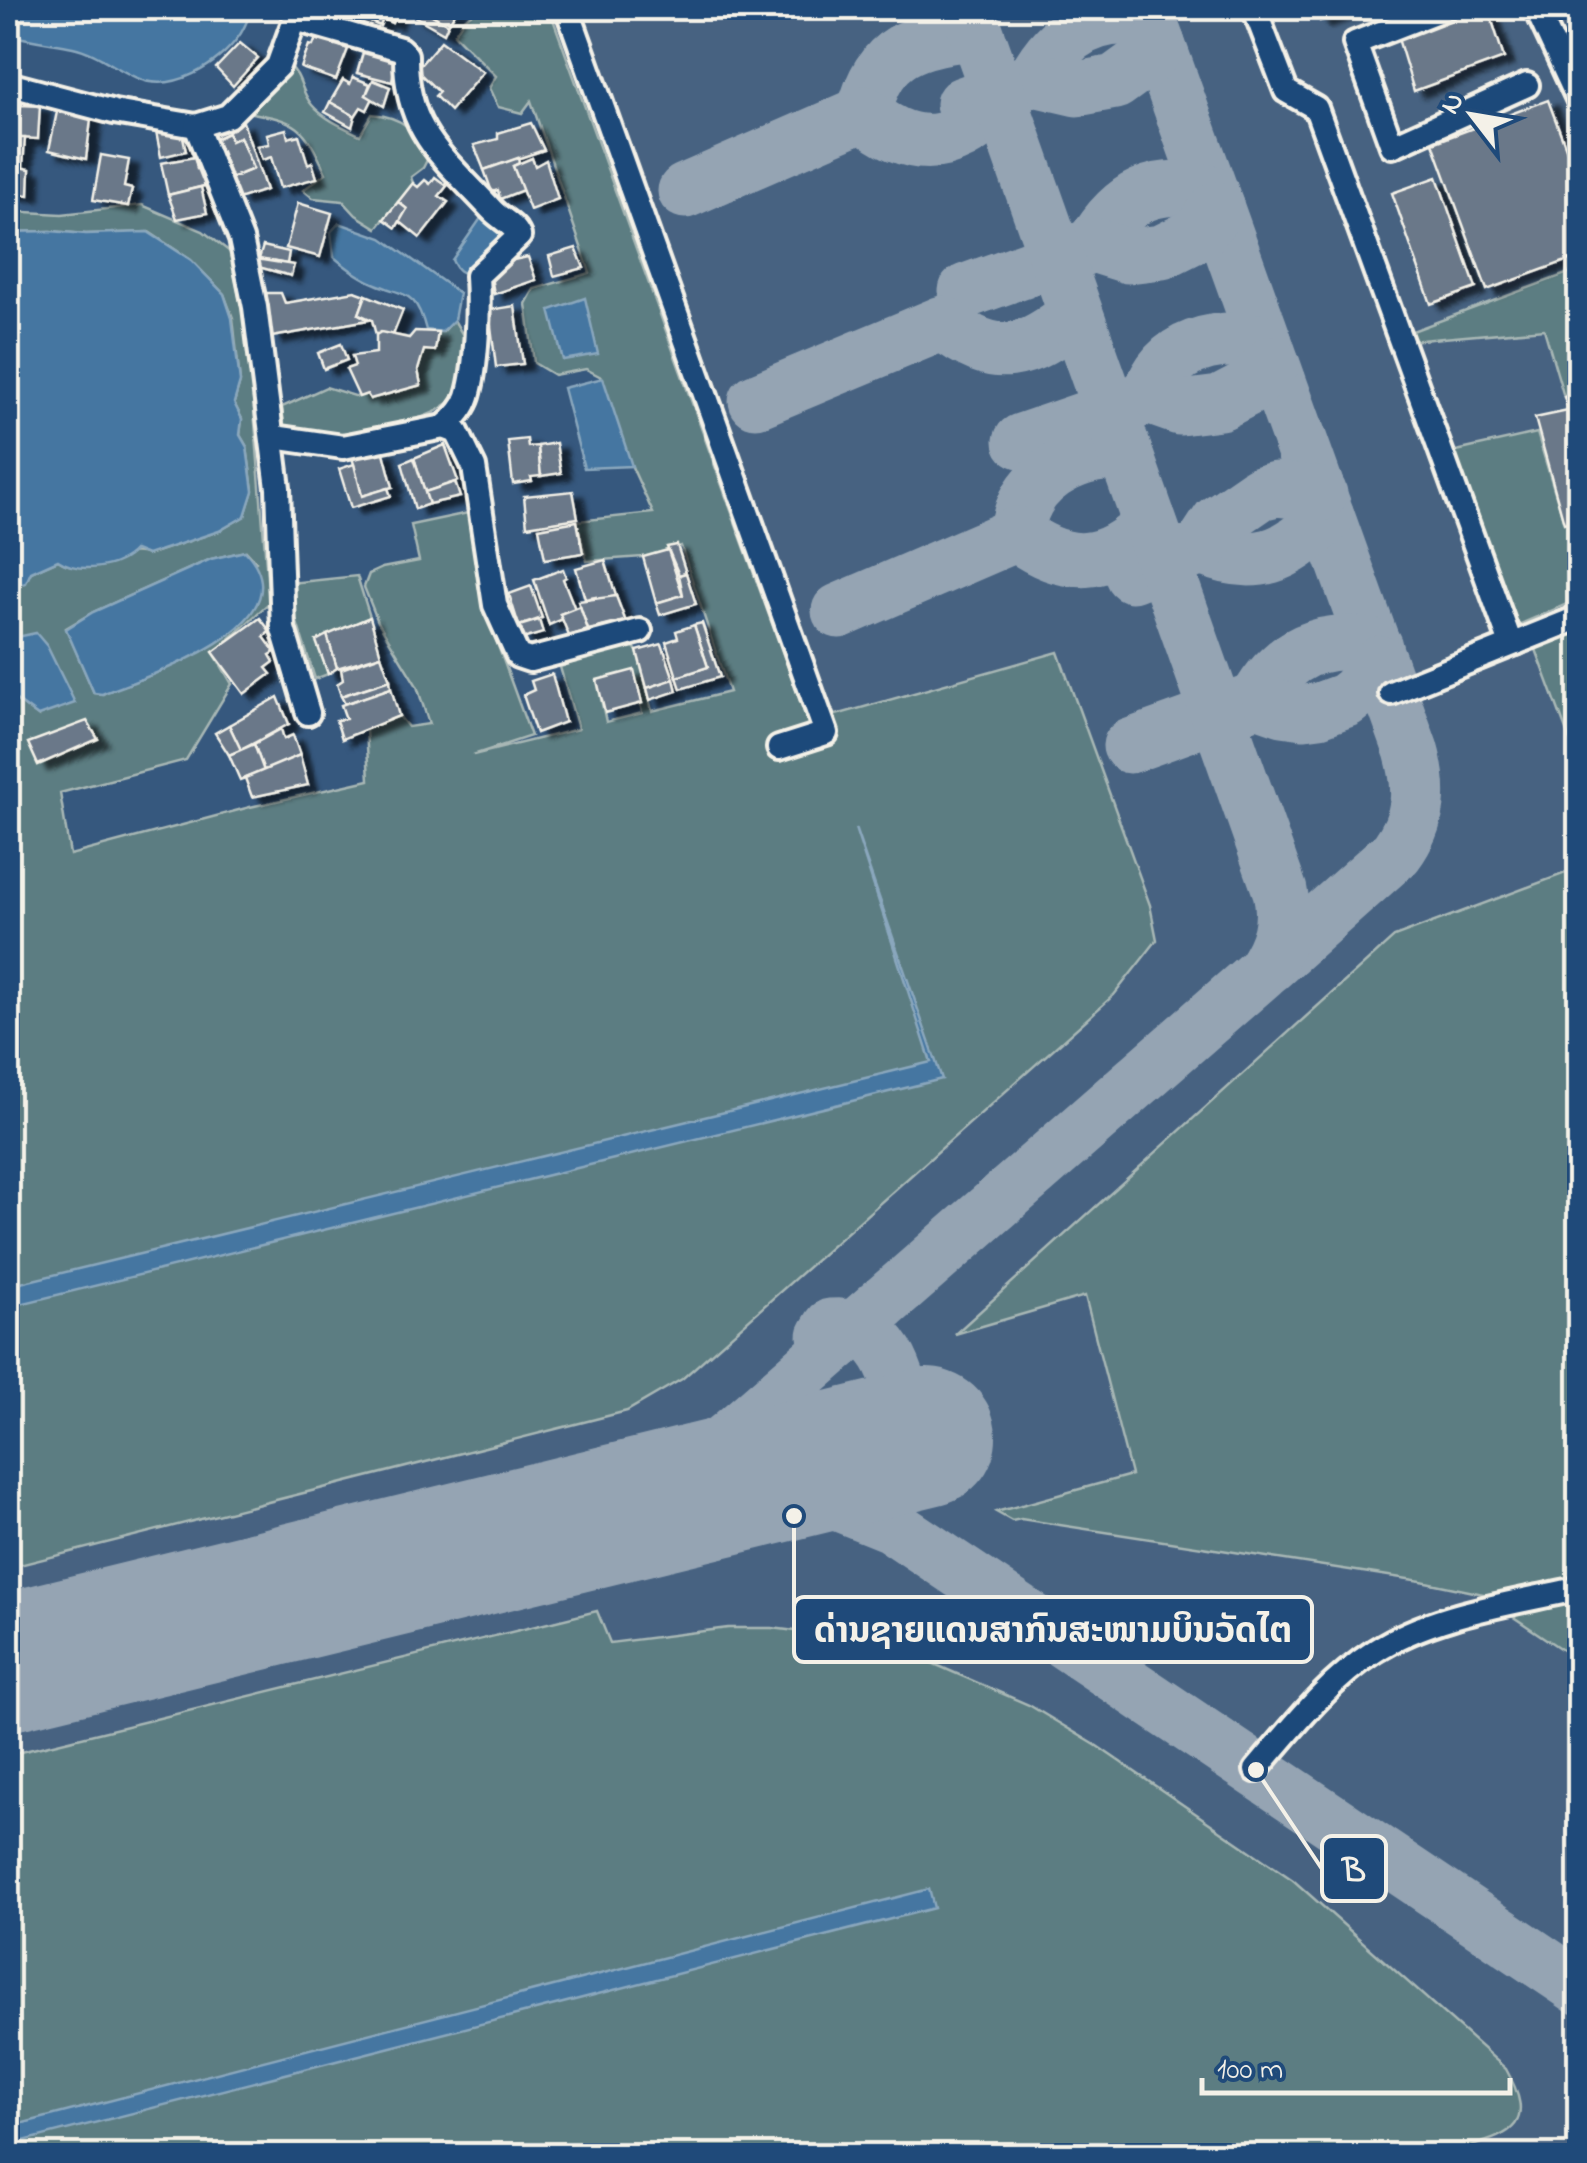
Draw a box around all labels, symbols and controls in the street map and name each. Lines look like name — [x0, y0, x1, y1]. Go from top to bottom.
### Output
north arrow — [1422, 65, 1522, 165]
text: N — [1431, 85, 1476, 123]
callout: ດ່ານຊາຍແດນສາກົນສະໜາມບິນວັດໄຕ — [794, 1597, 1312, 1662]
text: ດ່ານຊາຍແດນສາກົນສະໜາມບິນວັດໄຕ — [814, 1608, 1292, 1659]
callout: B — [1322, 1836, 1386, 1901]
text: B — [1340, 1847, 1366, 1898]
scale bar — [1202, 2033, 1510, 2095]
text: 100 m — [1217, 2049, 1283, 2093]

